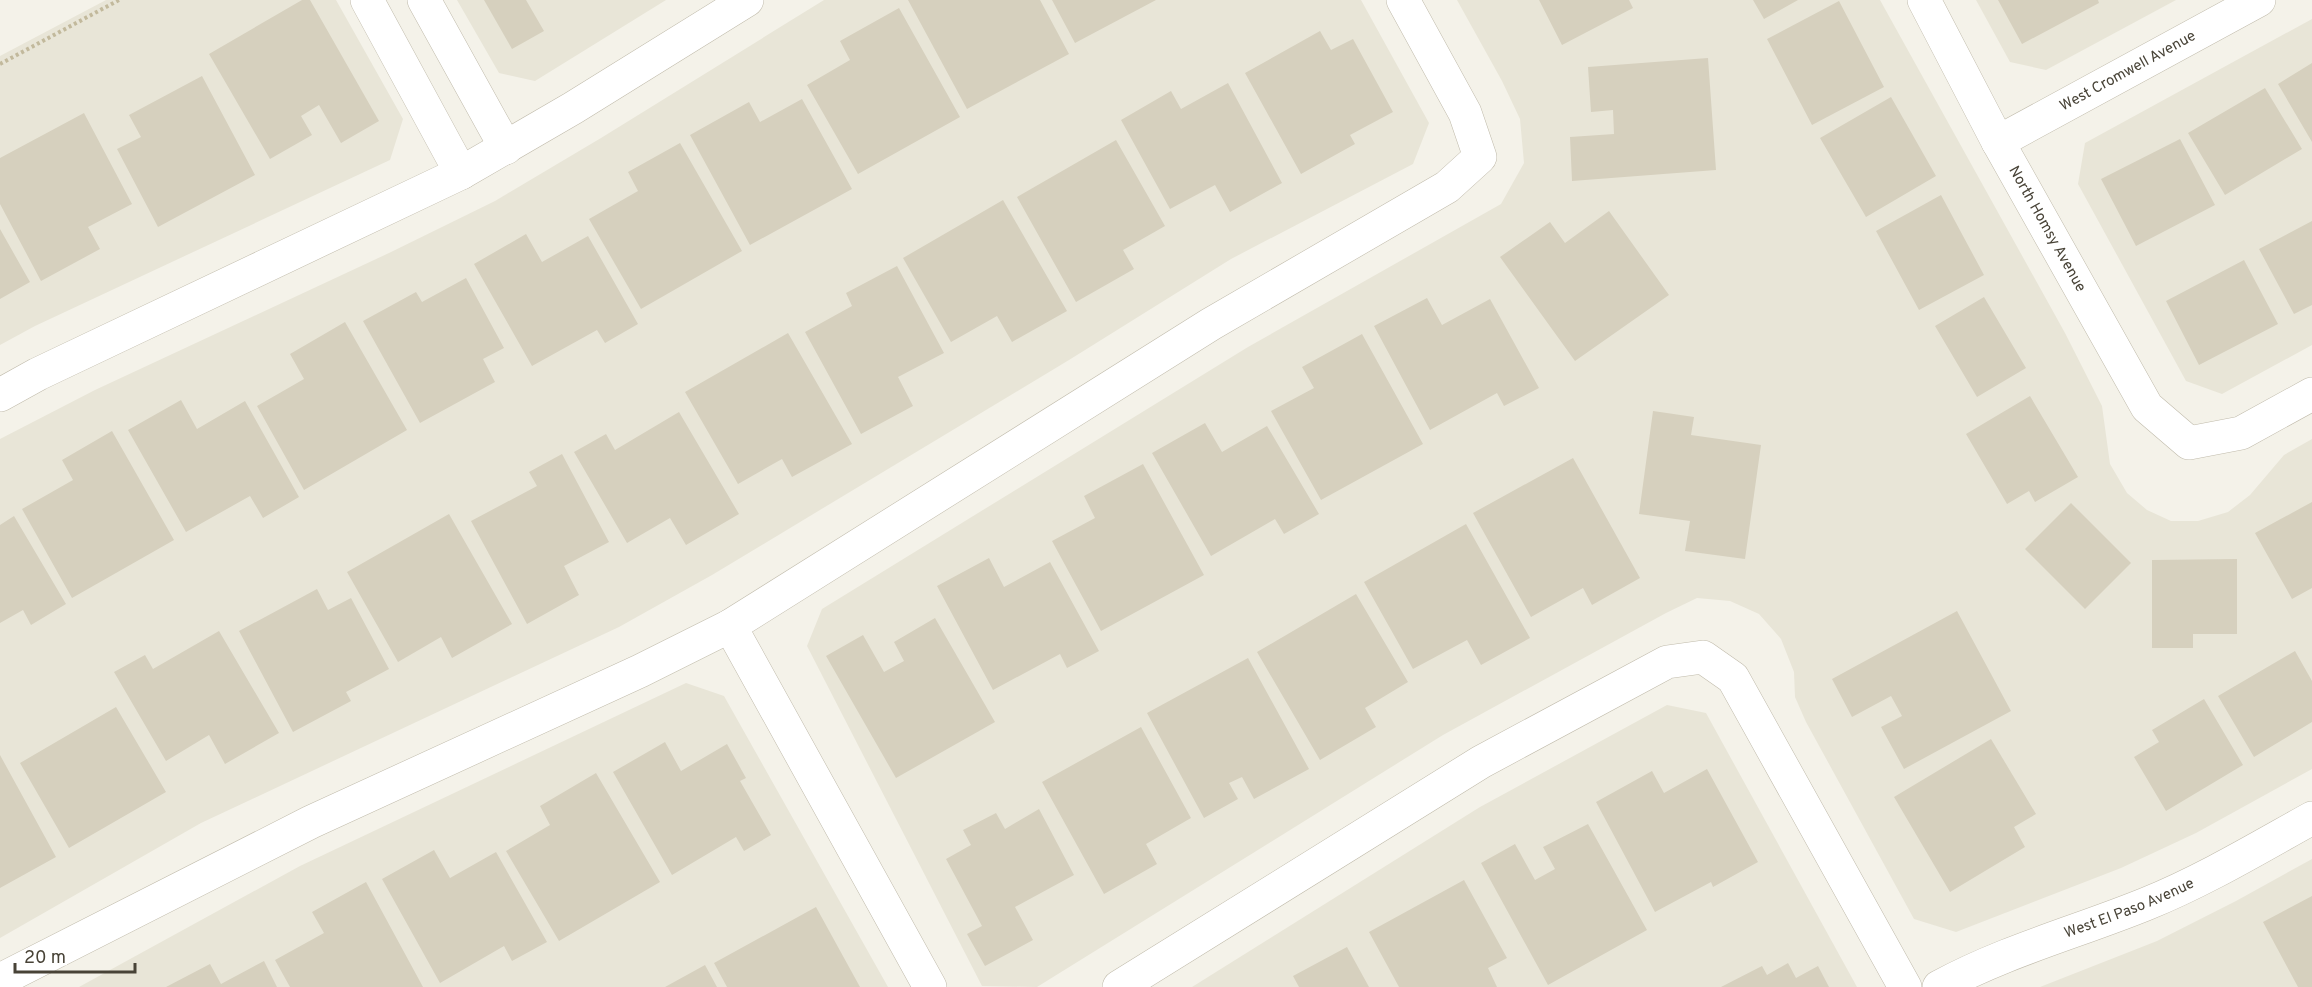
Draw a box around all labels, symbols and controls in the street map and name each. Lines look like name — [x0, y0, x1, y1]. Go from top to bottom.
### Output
street label: West Cromwell Avenue — [2057, 27, 2199, 116]
street label: North Homsy Avenue — [2004, 163, 2090, 295]
street label: West El Paso Avenue — [2062, 874, 2197, 943]
scale bar — [15, 936, 135, 974]
text: 20 m — [24, 947, 66, 970]

